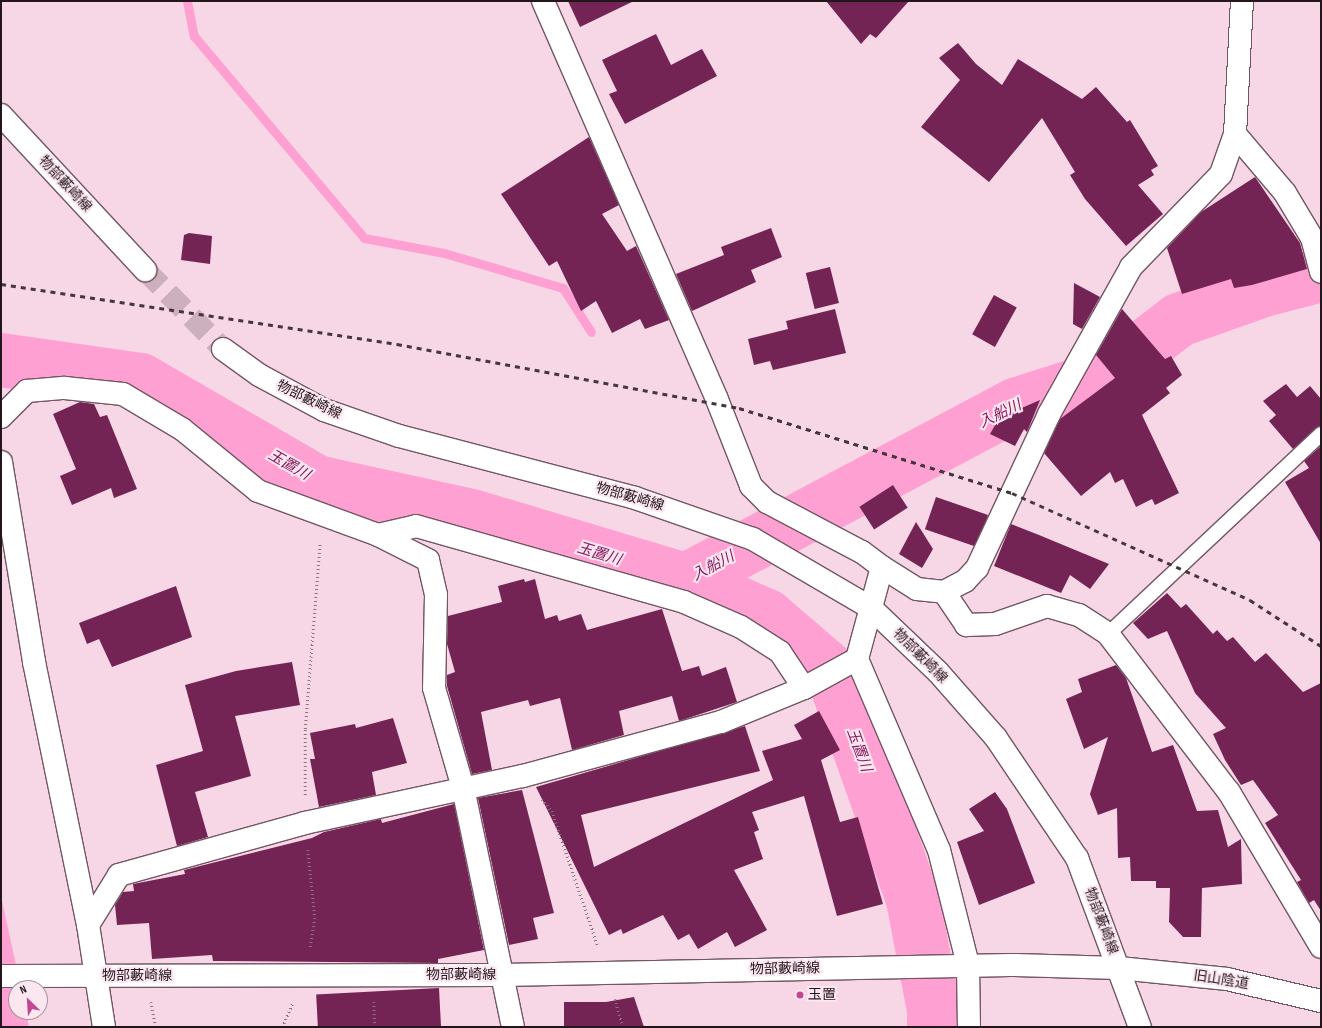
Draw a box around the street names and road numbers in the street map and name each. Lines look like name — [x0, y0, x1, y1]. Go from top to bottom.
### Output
street label: 物部藪崎線 — [35, 153, 95, 215]
street label: 物部藪崎線 — [274, 377, 344, 423]
street label: 物部藪崎線 — [594, 479, 666, 515]
street label: 物部藪崎線 — [889, 625, 951, 687]
street label: 物部藪崎線 — [1081, 885, 1121, 957]
street label: 物部藪崎線 — [750, 960, 820, 978]
street label: 物部藪崎線 — [426, 967, 496, 983]
street label: 旧山陰道 — [1192, 967, 1250, 993]
street label: 物部藪崎線 — [102, 968, 172, 984]

